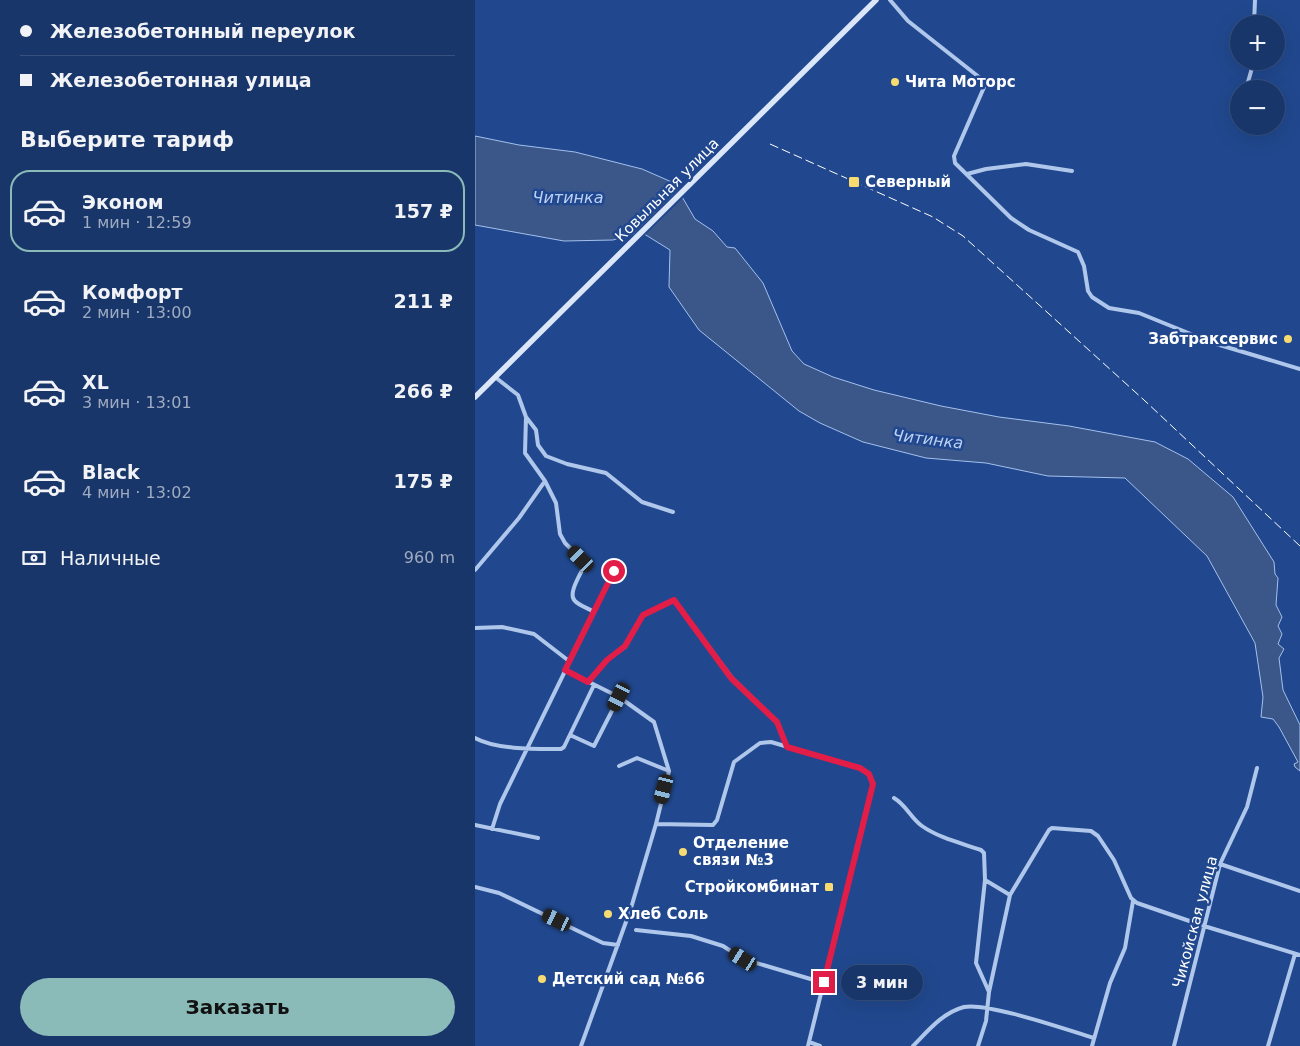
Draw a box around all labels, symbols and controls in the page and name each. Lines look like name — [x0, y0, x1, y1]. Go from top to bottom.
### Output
map controls — [1230, 15, 1285, 135]
button: + — [1230, 15, 1285, 70]
text: Железобетонный переулок — [50, 20, 355, 42]
text: Железобетонная улица — [50, 69, 312, 91]
place label: Чита Моторс — [905, 73, 1016, 91]
marker: Чита Моторс — [889, 76, 901, 88]
button: − — [1230, 80, 1285, 135]
text: Выберите тариф — [20, 127, 234, 152]
street label: Ковыльная улица — [611, 134, 723, 246]
place label: Северный — [865, 173, 951, 191]
marker: Северный — [847, 175, 861, 189]
water label: Читинка — [532, 188, 604, 207]
icon: car — [22, 189, 67, 234]
text: Эконом — [82, 191, 164, 213]
text: 157 ₽ — [394, 200, 453, 222]
text: 1 мин · 12:59 — [82, 213, 192, 232]
icon: car — [22, 279, 67, 324]
text: Комфорт — [82, 281, 183, 303]
text: 211 ₽ — [394, 290, 453, 312]
text: 2 мин · 13:00 — [82, 303, 192, 322]
place label: Забтраксервис — [1148, 330, 1278, 348]
marker: Забтраксервис — [1282, 333, 1294, 345]
icon: car — [22, 369, 67, 414]
text: XL — [82, 371, 109, 393]
text: 266 ₽ — [394, 380, 453, 402]
text: 3 мин · 13:01 — [82, 393, 192, 412]
water label: Читинка — [892, 425, 964, 453]
icon: car — [22, 459, 67, 504]
text: Black — [82, 461, 140, 483]
text: 175 ₽ — [394, 470, 453, 492]
text: 4 мин · 13:02 — [82, 483, 192, 502]
car — [565, 543, 596, 575]
icon: cash — [20, 544, 48, 572]
text: Наличные — [60, 547, 161, 569]
text: 960 m — [404, 548, 455, 567]
route start — [603, 560, 625, 582]
car — [605, 680, 632, 714]
car — [653, 773, 674, 805]
place label: Отделение связи №3 — [693, 834, 789, 869]
marker: Отделение связи №3 — [677, 846, 689, 858]
street label: Чикойская улица — [1169, 854, 1221, 990]
place label: Стройкомбинат — [685, 878, 819, 896]
marker: Стройкомбинат — [823, 881, 835, 893]
place label: Хлеб Соль — [618, 905, 708, 923]
car — [540, 907, 573, 933]
marker: Хлеб Соль — [602, 908, 614, 920]
car — [726, 945, 759, 973]
callout: 3 мин — [841, 964, 924, 1000]
place label: Детский сад №66 — [552, 970, 705, 988]
route end — [813, 971, 835, 993]
marker: Детский сад №66 — [536, 973, 548, 985]
text: 3 мин — [856, 973, 908, 992]
button: Заказать — [20, 978, 455, 1036]

